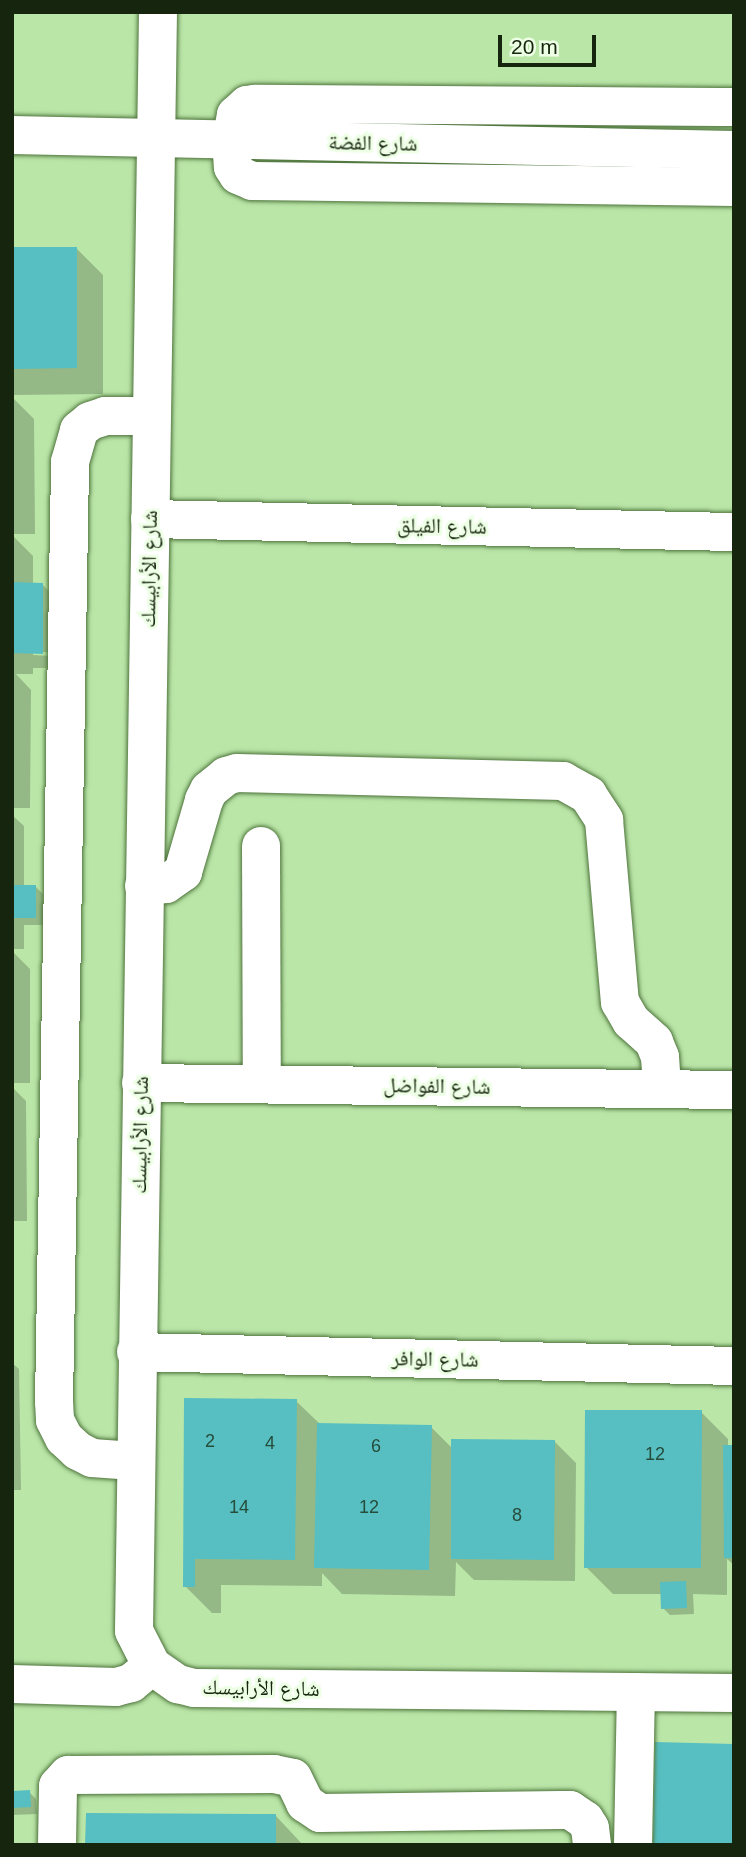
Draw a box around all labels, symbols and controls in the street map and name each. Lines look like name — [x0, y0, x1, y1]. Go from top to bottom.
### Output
scale bar — [501, 21, 599, 65]
text: 20 m — [511, 35, 558, 58]
street label: شارع الفضة — [328, 130, 418, 156]
street label: شارع الأرابيسك — [135, 510, 163, 628]
street label: شارع الفيلق — [397, 513, 487, 539]
street label: شارع الفواضل — [383, 1072, 491, 1100]
street label: شارع الأرابيسك — [126, 1076, 154, 1194]
street label: شارع الوافر — [391, 1346, 479, 1372]
house number: 2 — [205, 1430, 215, 1452]
house number: 4 — [265, 1432, 275, 1454]
house number: 6 — [371, 1435, 381, 1457]
house number: 12 — [645, 1443, 665, 1465]
house number: 14 — [229, 1496, 249, 1518]
house number: 12 — [359, 1496, 379, 1518]
house number: 8 — [512, 1504, 522, 1526]
street label: شارع الأرابيسك — [202, 1674, 320, 1702]

